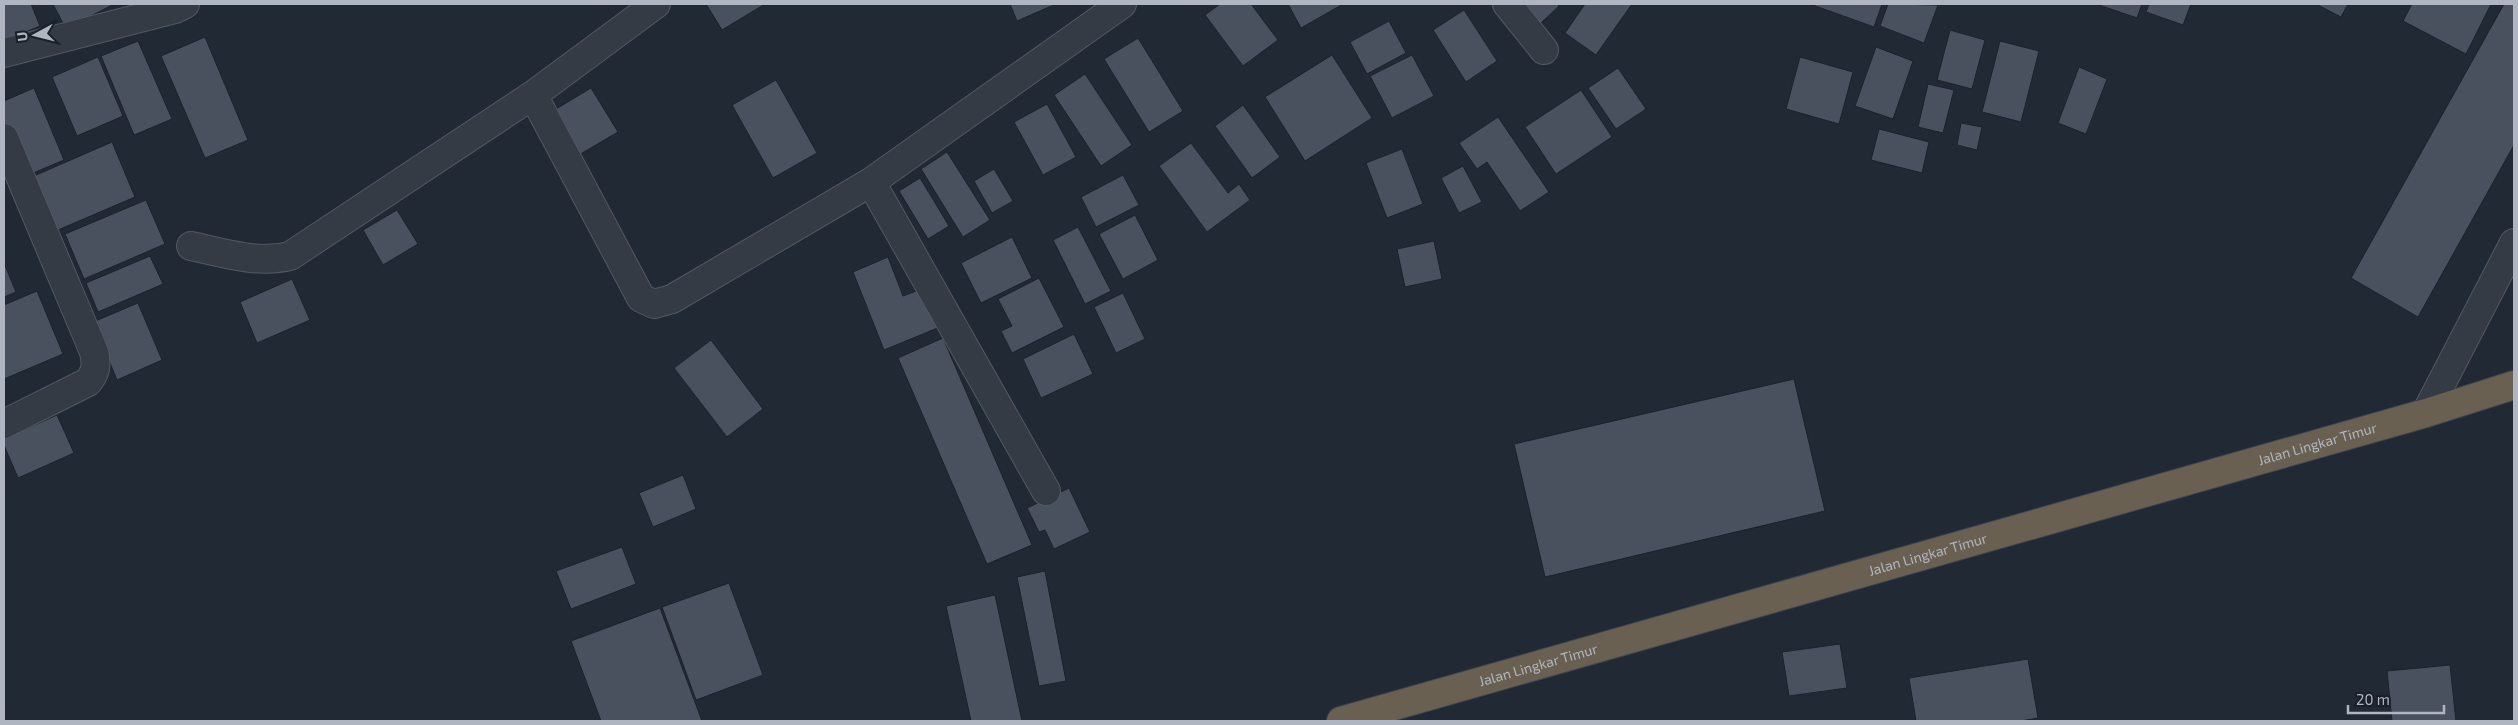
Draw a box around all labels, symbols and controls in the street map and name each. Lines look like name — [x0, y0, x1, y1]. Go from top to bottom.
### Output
north arrow — [10, 10, 60, 60]
text: U — [13, 31, 31, 42]
street label: Jalan Lingkar Timur — [2256, 418, 2379, 468]
street label: Jalan Lingkar Timur — [1866, 529, 1989, 579]
street label: Jalan Lingkar Timur — [1477, 640, 1600, 689]
scale bar — [2348, 682, 2444, 714]
text: 20 m — [2356, 690, 2390, 708]

